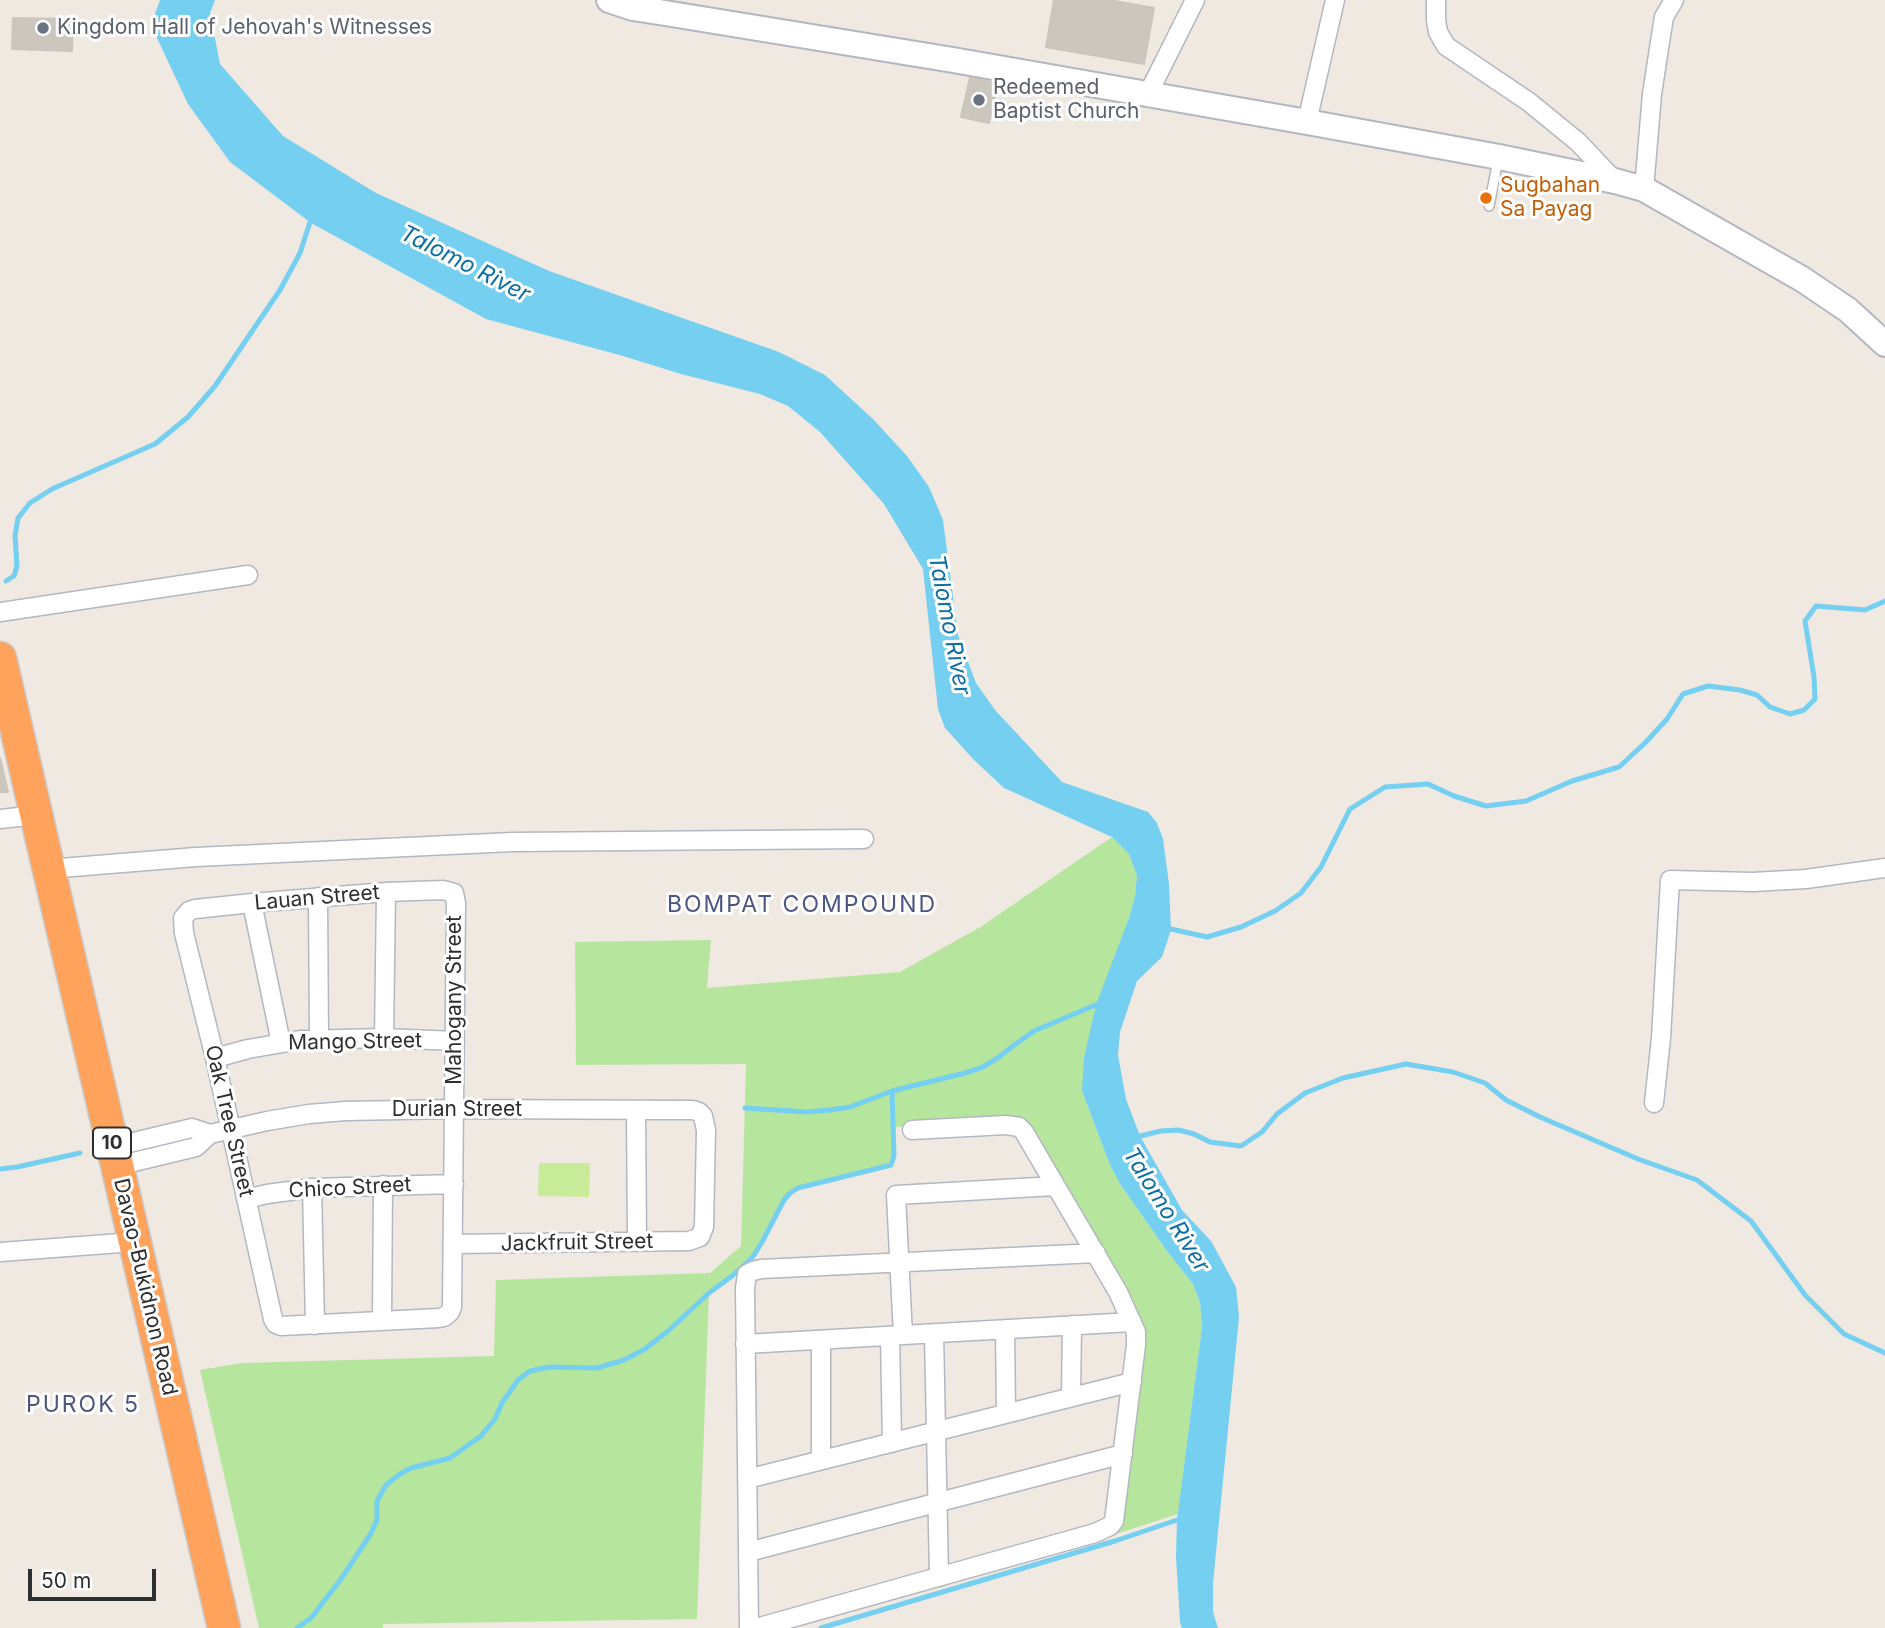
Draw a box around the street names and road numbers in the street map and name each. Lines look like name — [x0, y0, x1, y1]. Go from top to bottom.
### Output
street label: Lauan Street — [253, 880, 381, 916]
street label: Mahogany Street — [442, 915, 468, 1085]
street label: Mango Street — [288, 1028, 422, 1056]
street label: Oak Tree Street — [199, 1043, 259, 1199]
street label: Durian Street — [392, 1097, 522, 1123]
road number: 10 — [93, 1128, 131, 1158]
street label: Chico Street — [288, 1172, 412, 1204]
street label: Davao-Bukidnon Road — [108, 1176, 182, 1398]
street label: Jackfruit Street — [501, 1229, 653, 1257]

